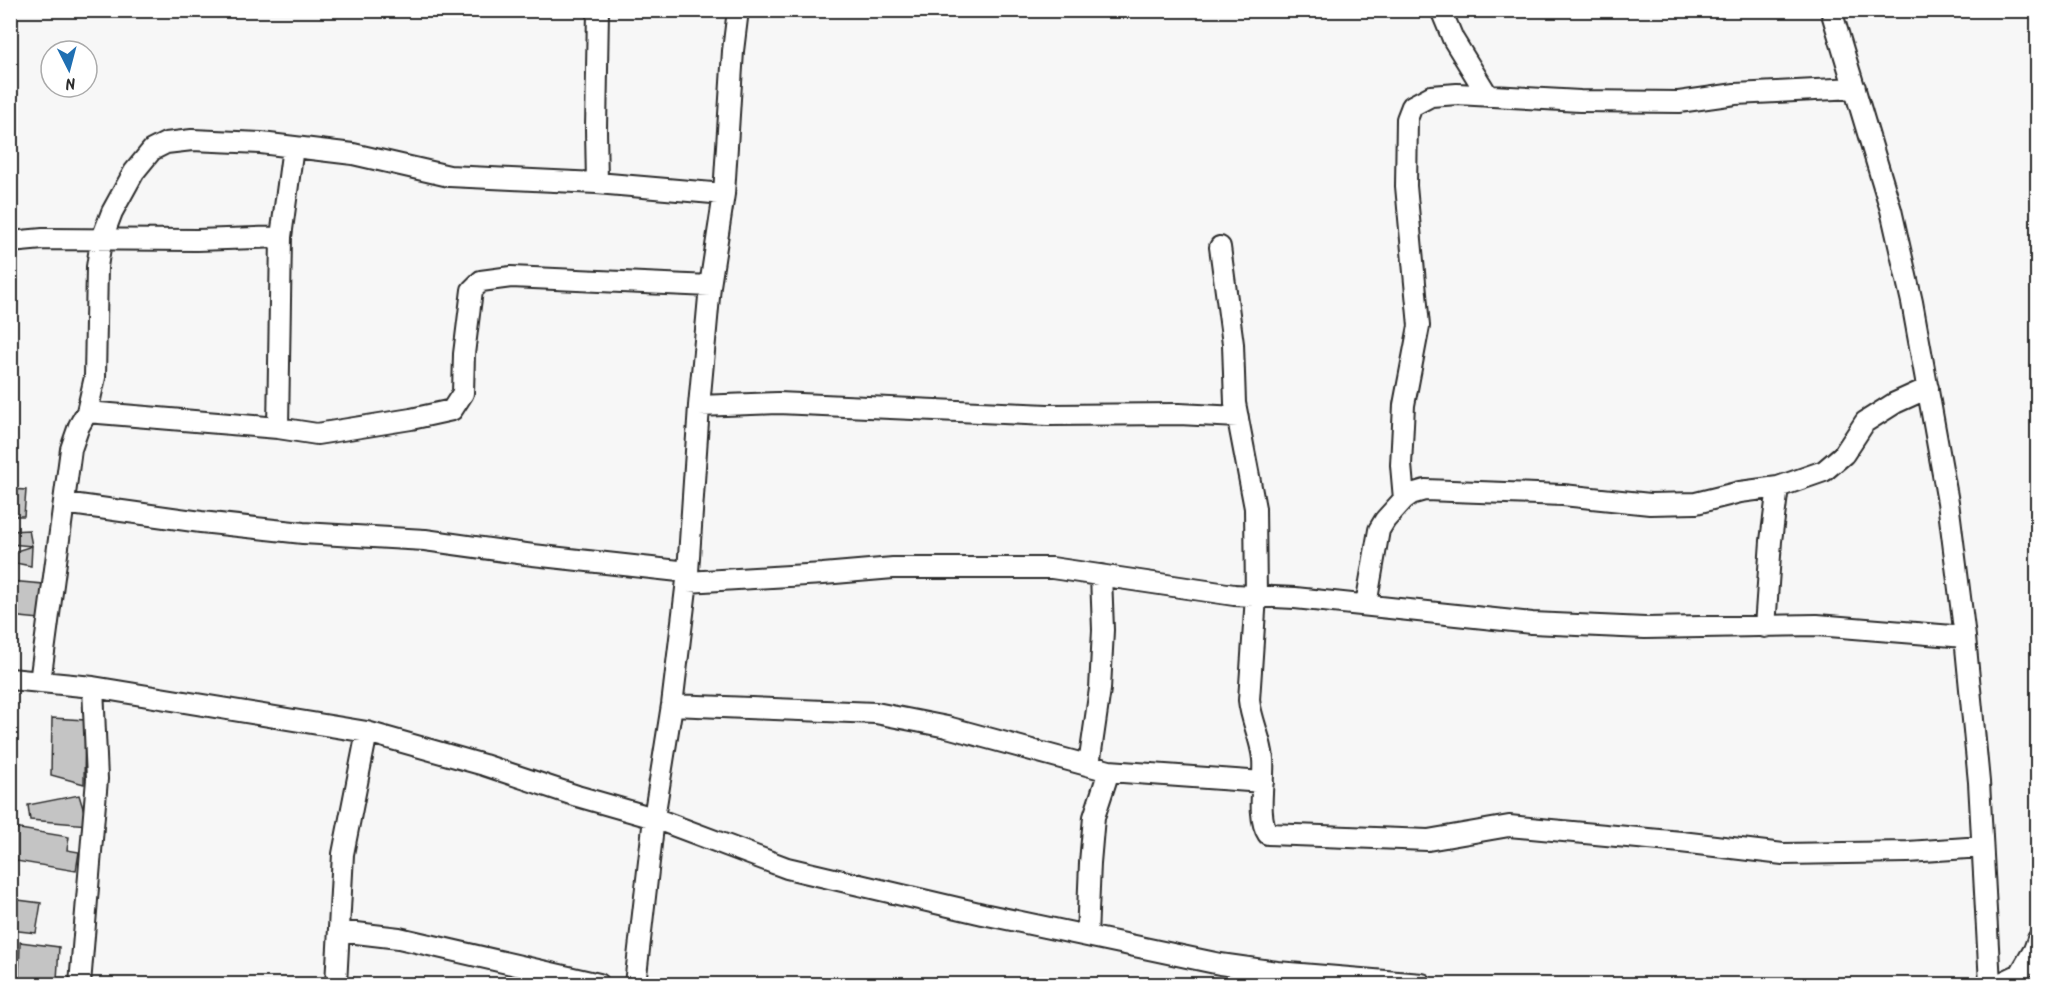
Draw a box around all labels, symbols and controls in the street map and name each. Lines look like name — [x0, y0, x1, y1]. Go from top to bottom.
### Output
north arrow — [39, 39, 99, 99]
text: N — [64, 69, 77, 95]

